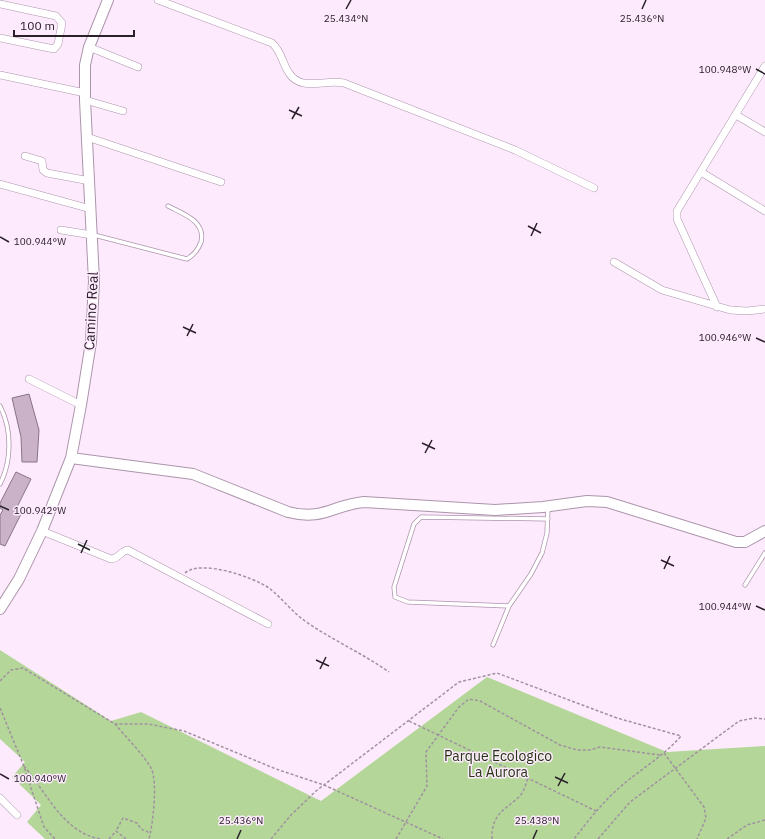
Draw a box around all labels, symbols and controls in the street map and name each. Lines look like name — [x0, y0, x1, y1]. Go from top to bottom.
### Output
scale bar — [14, 12, 134, 38]
text: 25.434°N — [324, 12, 368, 25]
text: 25.436°N — [620, 12, 664, 25]
text: 100 m — [20, 18, 55, 33]
text: 100.948°W — [699, 63, 751, 76]
text: 100.944°W — [14, 235, 66, 248]
street label: Camino Real — [80, 271, 102, 351]
text: 100.946°W — [699, 331, 751, 344]
text: 100.942°W — [14, 504, 66, 517]
text: 100.944°W — [699, 600, 751, 613]
park label: Parque Ecologico La Aurora — [444, 747, 552, 781]
text: 100.940°W — [14, 772, 66, 785]
text: 25.436°N — [219, 814, 263, 827]
text: 25.438°N — [515, 814, 559, 827]

